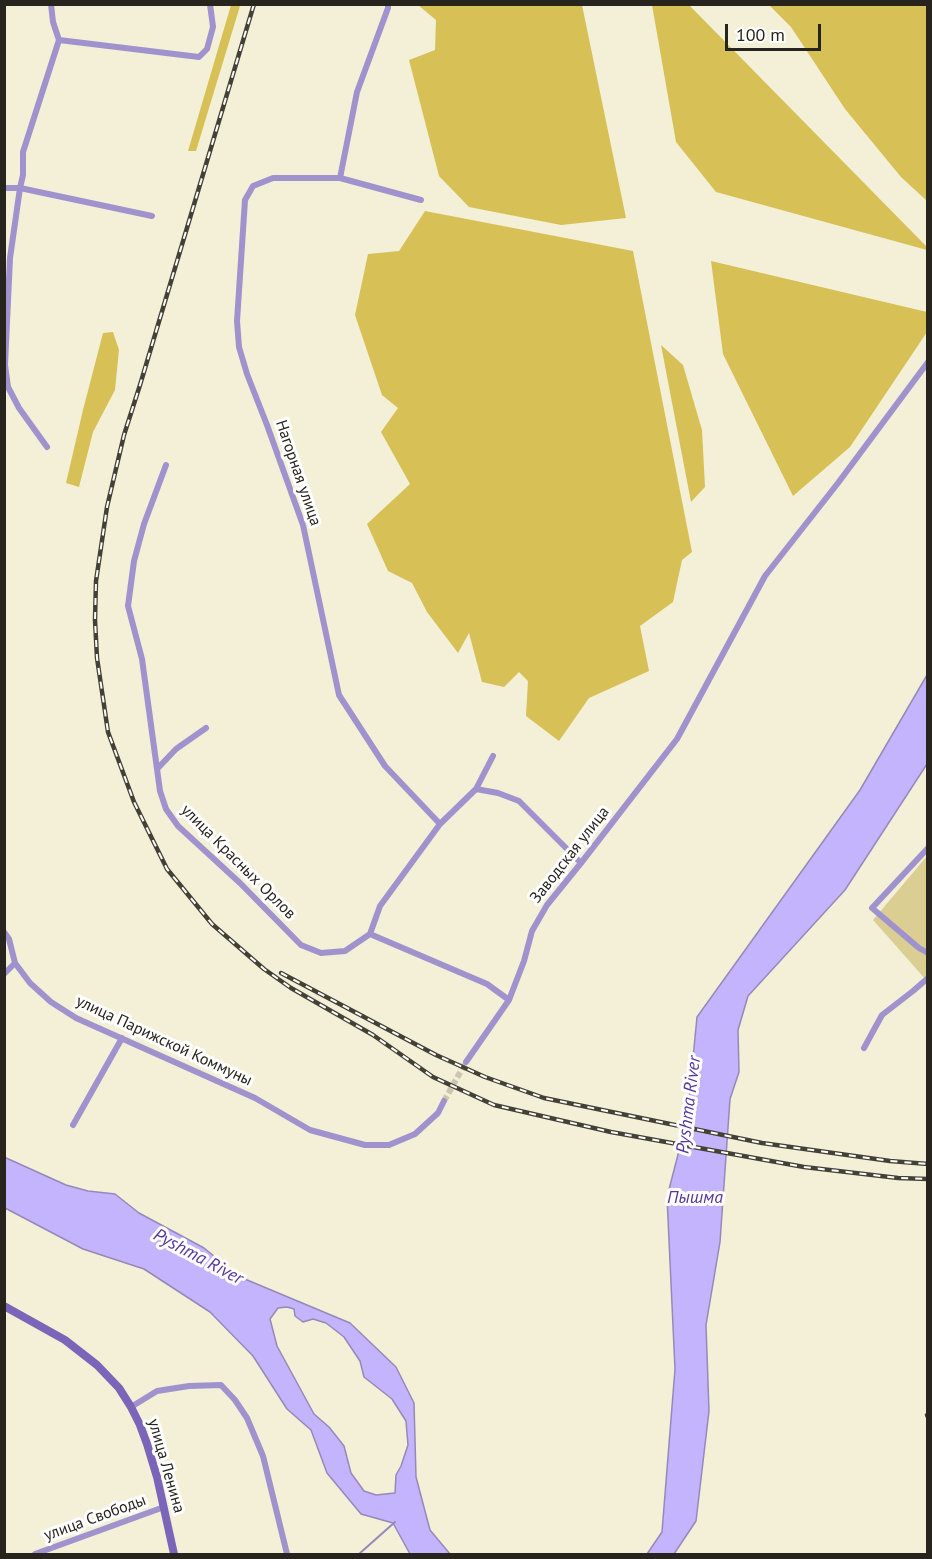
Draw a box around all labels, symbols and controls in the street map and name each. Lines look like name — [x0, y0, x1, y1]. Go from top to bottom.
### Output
scale bar — [728, 12, 824, 50]
text: 100 m — [736, 23, 785, 46]
street label: Нагорная улица — [271, 418, 325, 528]
street label: улица Красных Орлов — [177, 801, 299, 923]
street label: Заводская улица — [526, 803, 614, 907]
street label: улица Парижской Коммуны — [73, 992, 255, 1090]
water label: Pyshma River — [672, 1055, 706, 1155]
water label: Пышма — [667, 1187, 723, 1209]
water label: Pyshma River — [150, 1224, 246, 1290]
street label: улица Ленина — [143, 1417, 189, 1515]
street label: улица Свободы — [41, 1491, 149, 1545]

